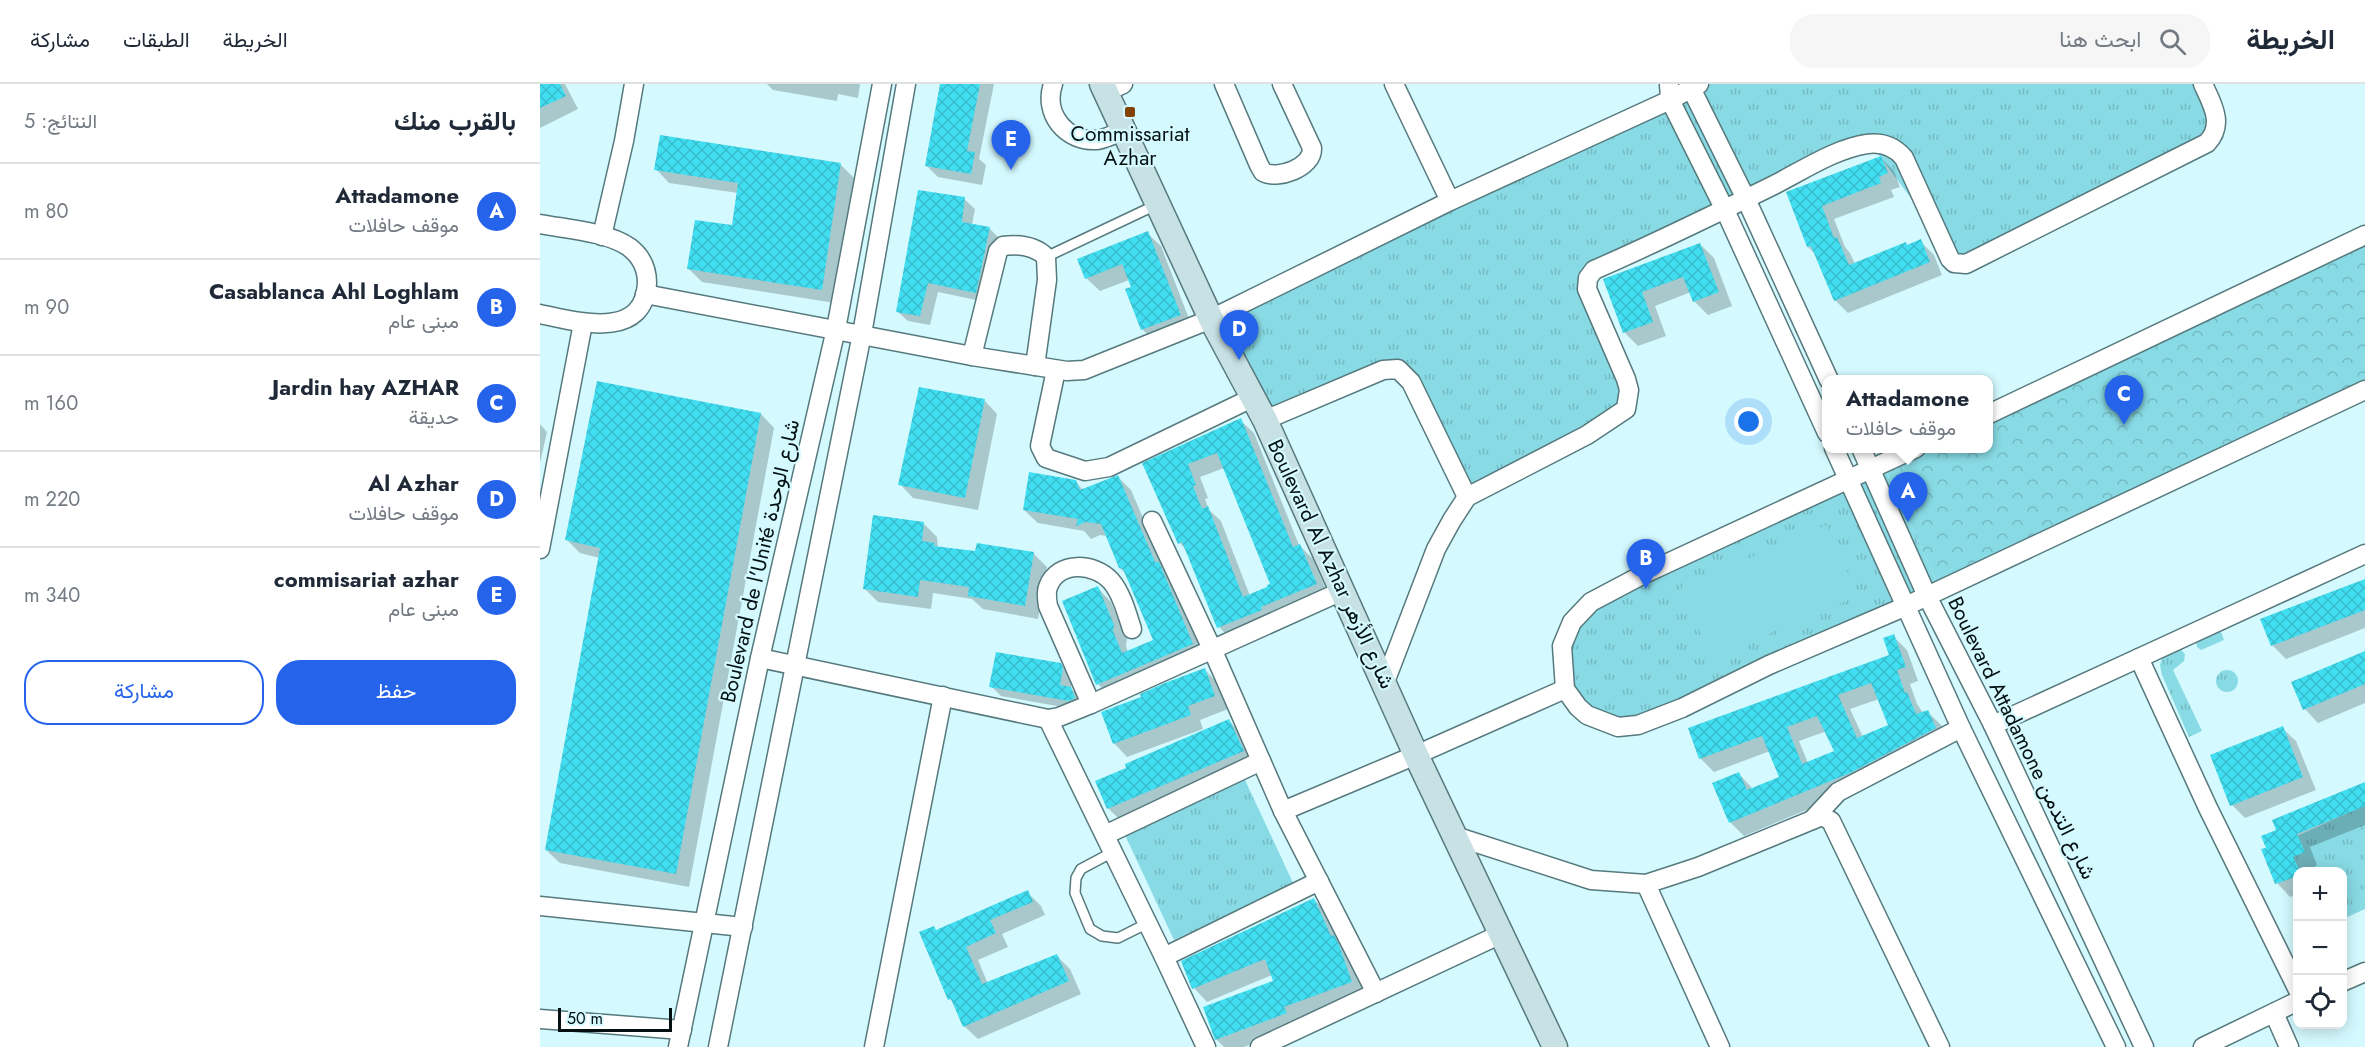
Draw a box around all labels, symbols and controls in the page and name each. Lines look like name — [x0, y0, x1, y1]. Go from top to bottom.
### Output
search box — [1790, 14, 2210, 68]
text: الخريطة — [2246, 19, 2335, 60]
text: ابحث هنا — [2059, 23, 2141, 55]
text: مشاركة — [30, 25, 90, 55]
text: الطبقات — [123, 25, 190, 55]
text: الخريطة — [223, 25, 288, 55]
icon: search — [2156, 25, 2189, 58]
text: بالقرب منك — [394, 102, 516, 140]
marker: Commissariat Azhar — [1123, 105, 1137, 119]
text: النتائج: 5 — [24, 107, 97, 136]
place label: Commissariat Azhar — [1071, 119, 1189, 173]
pin: E — [992, 120, 1030, 170]
text: Attadamone — [335, 179, 459, 211]
text: 80 m — [24, 197, 69, 226]
text: A — [489, 197, 504, 226]
text: موقف حافلات — [348, 211, 459, 240]
text: Casablanca Ahl Loghlam — [209, 275, 459, 307]
text: 90 m — [24, 293, 69, 322]
text: B — [490, 293, 503, 322]
text: مبنى عام — [388, 307, 459, 336]
pin: D — [1220, 310, 1258, 360]
text: Jardin hay AZHAR — [272, 371, 459, 403]
popup — [1822, 375, 1993, 453]
pin: C — [2104, 376, 2144, 425]
text: Attadamone — [1846, 382, 1969, 414]
text: 160 m — [24, 389, 78, 418]
text: C — [489, 389, 504, 418]
text: حديقة — [408, 403, 459, 432]
your location — [1734, 407, 1763, 436]
text: موقف حافلات — [1846, 414, 1956, 443]
street label: Boulevard de l'Unité شارع الوحدة — [713, 416, 807, 706]
street label: Boulevard Al Azhar شارع الأزهر — [1260, 434, 1402, 694]
text: Al Azhar — [368, 467, 459, 499]
pin: A — [1888, 472, 1928, 522]
text: 220 m — [24, 485, 80, 514]
text: D — [489, 485, 504, 514]
text: موقف حافلات — [348, 499, 459, 528]
pin: B — [1626, 540, 1666, 589]
text: commisariat azhar — [274, 563, 459, 595]
text: 340 m — [24, 581, 80, 610]
text: E — [490, 581, 503, 610]
street label: Boulevard Attadamone شارع التدمن — [1940, 592, 2104, 884]
text: مبنى عام — [388, 595, 459, 624]
button: مشاركة — [24, 660, 264, 725]
button: حفظ — [276, 660, 516, 725]
map controls — [2293, 867, 2347, 1029]
button: + — [2293, 867, 2347, 921]
button: − — [2293, 921, 2347, 975]
button: locate — [2293, 975, 2347, 1029]
scale bar — [558, 1005, 672, 1032]
text: 50 m — [567, 1007, 603, 1030]

